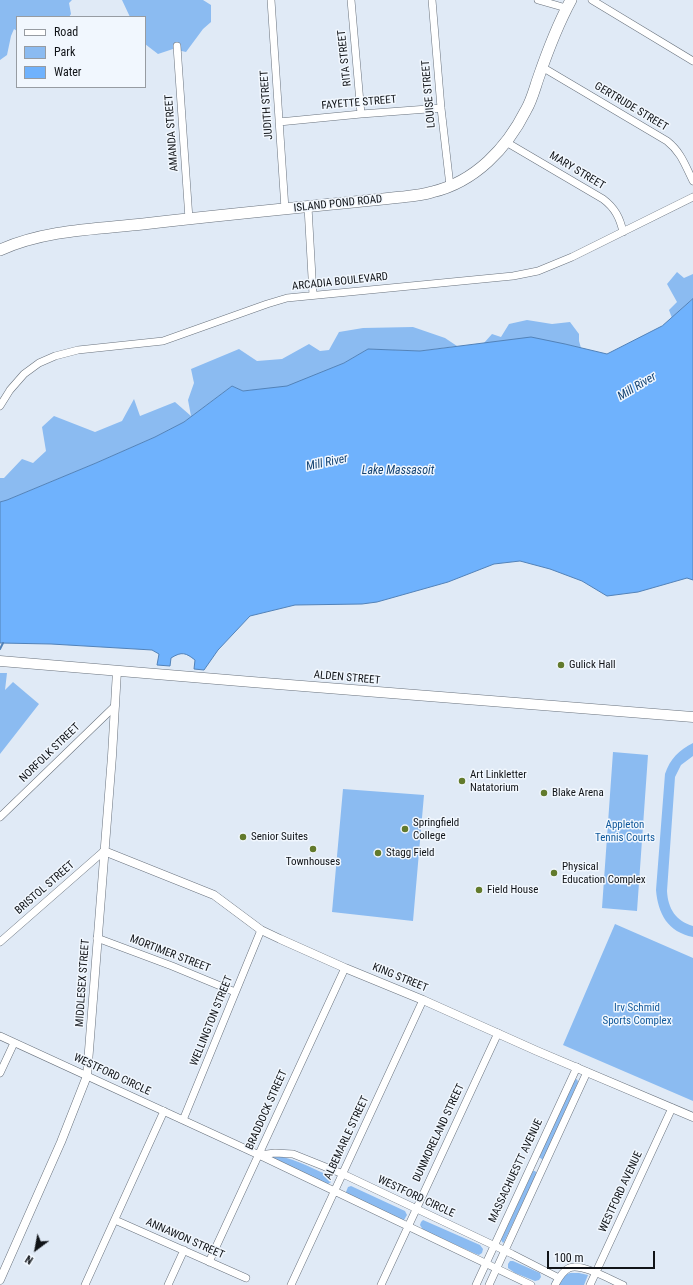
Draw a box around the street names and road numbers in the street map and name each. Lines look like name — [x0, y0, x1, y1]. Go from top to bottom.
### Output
street label: RITA STREET — [335, 29, 355, 87]
street label: LOUISE STREET — [419, 59, 439, 129]
street label: JUDITH STREET — [258, 70, 276, 140]
street label: GERTRUDE STREET — [592, 80, 670, 134]
street label: FAYETTE STREET — [321, 93, 397, 113]
street label: AMANDA STREET — [163, 94, 181, 172]
street label: MARY STREET — [547, 149, 607, 193]
street label: ISLAND POND ROAD — [293, 193, 383, 215]
street label: ARCADIA BOULEVARD — [291, 270, 389, 294]
street label: ALDEN STREET — [313, 669, 381, 687]
street label: NORFOLK STREET — [17, 721, 83, 785]
street label: BRISTOL STREET — [13, 859, 77, 917]
street label: MORTIMER STREET — [128, 933, 212, 975]
street label: MIDDLESEX STREET — [73, 939, 93, 1027]
street label: KING STREET — [370, 961, 430, 995]
street label: WELLINGTON STREET — [188, 974, 236, 1068]
street label: WESTFORD CIRCLE — [71, 1051, 153, 1099]
street label: BRADDOCK STREET — [243, 1068, 291, 1152]
street label: DUNMORELAND STREET — [410, 1082, 468, 1184]
street label: ALBEMARLE STREET — [322, 1094, 372, 1182]
street label: MASSACHUESTT AVENUE — [486, 1117, 546, 1225]
street label: WESTFORD AVENUE — [596, 1149, 646, 1235]
street label: WESTFORD CIRCLE — [375, 1173, 457, 1221]
street label: ANNAWON STREET — [144, 1216, 226, 1262]

